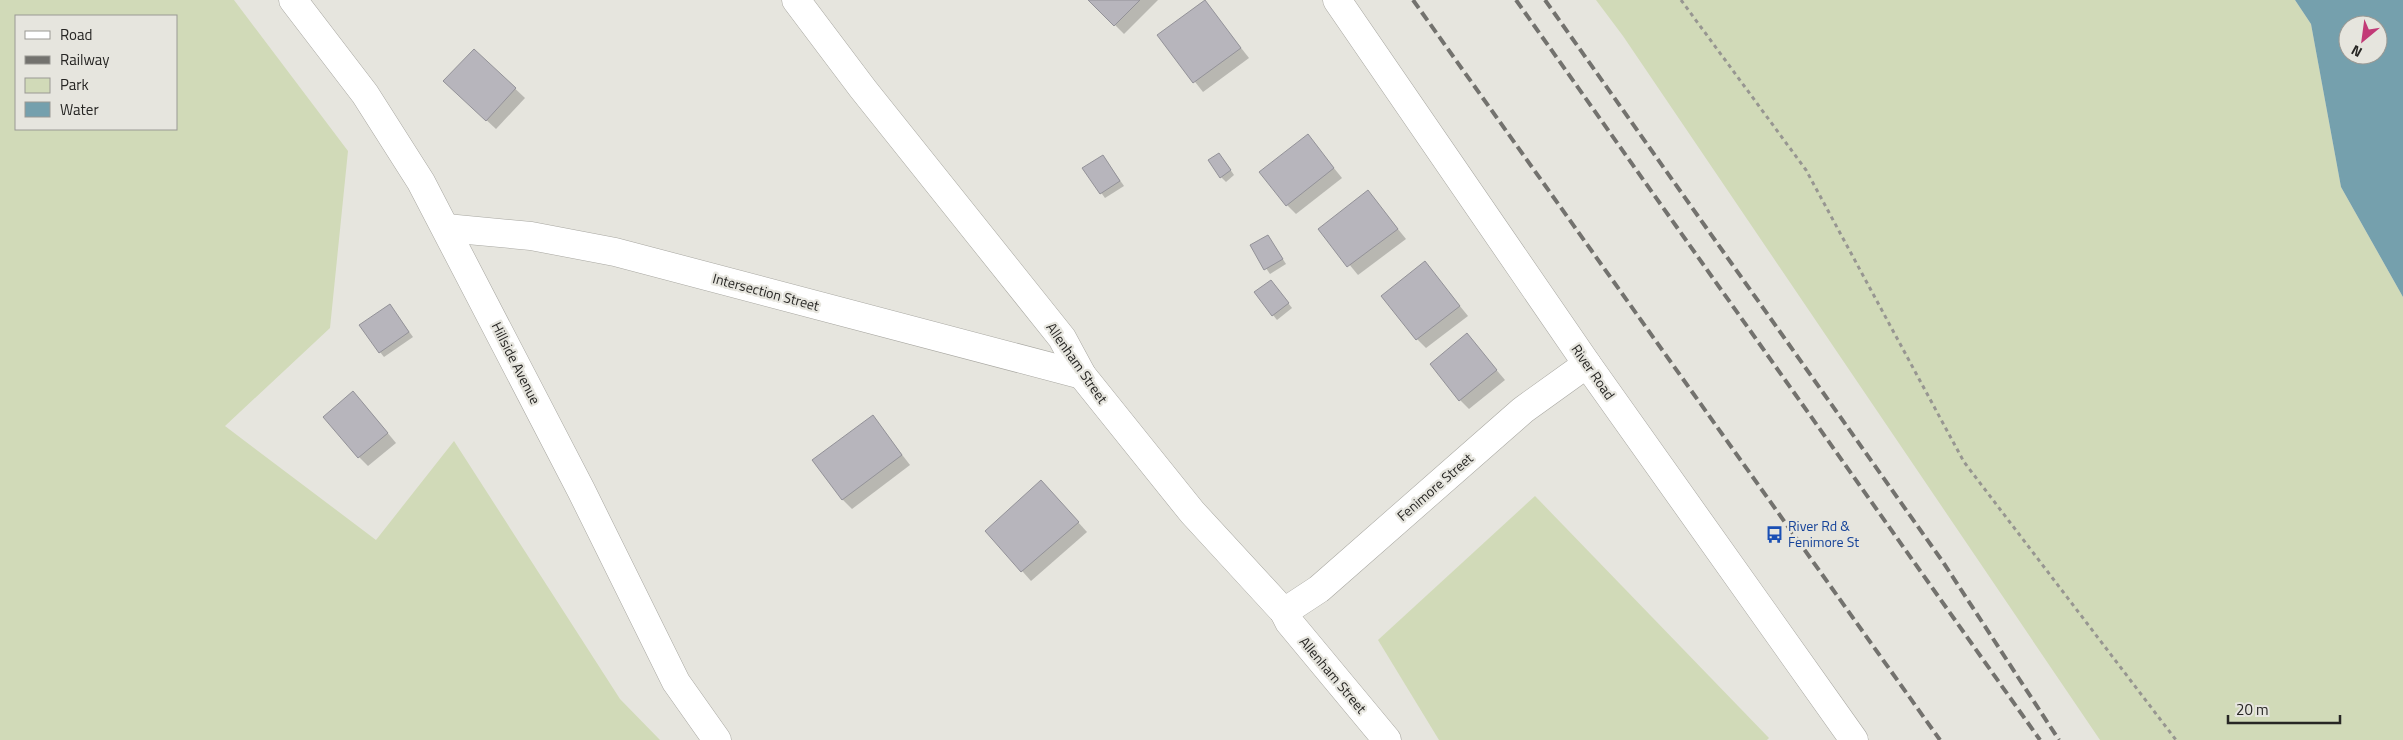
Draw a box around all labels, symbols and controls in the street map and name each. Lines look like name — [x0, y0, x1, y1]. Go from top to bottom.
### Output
legend — [15, 15, 178, 130]
north arrow — [2338, 15, 2388, 65]
text: Road — [60, 23, 92, 46]
text: N — [2347, 40, 2366, 63]
text: Railway — [60, 48, 110, 71]
text: Park — [60, 73, 89, 96]
text: Water — [60, 98, 99, 121]
street label: Intersection Street — [711, 267, 822, 316]
street label: Hillside Avenue — [487, 318, 546, 408]
street label: Allenham Street — [1042, 318, 1113, 408]
street label: River Road — [1567, 340, 1620, 404]
street label: Fenimore Street — [1392, 448, 1477, 526]
place label: River Rd & Fenimore St — [1788, 515, 1859, 552]
bus stop icon: River Rd & Fenimore St — [1764, 524, 1784, 544]
street label: Allenham Street — [1295, 632, 1372, 718]
scale bar — [2228, 692, 2340, 724]
text: 20 m — [2236, 698, 2269, 721]

